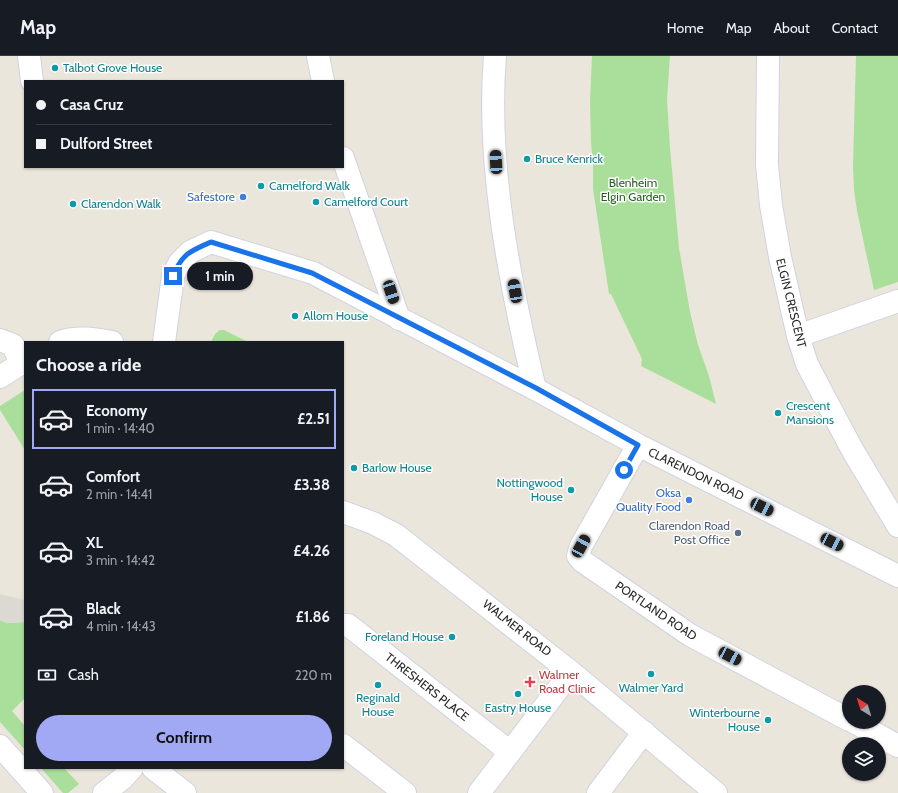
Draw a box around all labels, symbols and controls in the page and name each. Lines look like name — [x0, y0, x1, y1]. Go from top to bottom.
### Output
text: Map — [20, 16, 56, 39]
text: Home — [667, 19, 704, 37]
text: Map — [726, 19, 751, 37]
text: About — [773, 19, 810, 37]
text: Contact — [832, 19, 878, 37]
place label: Talbot Grove House — [63, 60, 162, 75]
marker: Talbot Grove House — [50, 63, 60, 73]
text: Casa Cruz — [60, 96, 123, 114]
text: Dulford Street — [60, 135, 152, 153]
car — [489, 150, 503, 174]
place label: Bruce Kenrick — [535, 151, 603, 166]
marker: Bruce Kenrick — [522, 154, 532, 164]
park label: Blenheim Elgin Garden — [601, 175, 666, 204]
place label: Camelford Walk — [269, 178, 351, 193]
marker: Camelford Walk — [256, 181, 266, 191]
place label: Safestore — [187, 189, 235, 204]
marker: Safestore — [238, 192, 248, 202]
place label: Camelford Court — [324, 194, 408, 209]
place label: Clarendon Walk — [81, 196, 162, 211]
marker: Camelford Court — [311, 197, 321, 207]
marker: Clarendon Walk — [68, 199, 78, 209]
street label: ELGIN CRESCENT — [773, 257, 810, 350]
callout: 1 min — [187, 262, 253, 290]
route end — [164, 267, 182, 285]
text: 1 min — [205, 268, 235, 284]
car — [507, 278, 523, 304]
car — [382, 279, 400, 305]
place label: Allom House — [303, 308, 368, 323]
marker: Allom House — [290, 311, 300, 321]
text: Choose a ride — [36, 354, 141, 376]
place label: Crescent Mansions — [786, 398, 834, 427]
icon: car — [38, 401, 74, 437]
text: Economy — [86, 402, 147, 420]
marker: Crescent Mansions — [773, 408, 783, 418]
text: £2.51 — [297, 410, 330, 428]
text: 1 min · 14:40 — [86, 420, 155, 436]
street label: CLARENDON ROAD — [646, 444, 747, 503]
place label: Barlow House — [362, 460, 432, 475]
route start — [615, 461, 633, 479]
marker: Barlow House — [349, 463, 359, 473]
icon: car — [38, 467, 74, 503]
text: Comfort — [86, 468, 140, 486]
place label: Nottingwood House — [496, 475, 563, 504]
text: £3.38 — [294, 476, 330, 494]
marker: Nottingwood House — [566, 485, 576, 495]
place label: Oksa Quality Food — [616, 485, 681, 514]
text: 2 min · 14:41 — [86, 486, 152, 502]
marker: Oksa Quality Food — [684, 495, 694, 505]
car — [749, 496, 775, 518]
place label: Clarendon Road Post Office — [649, 518, 730, 547]
marker: Clarendon Road Post Office — [733, 528, 743, 538]
car — [819, 531, 845, 553]
icon: car — [38, 533, 74, 569]
car — [570, 533, 592, 559]
text: XL — [86, 534, 103, 552]
text: £4.26 — [293, 542, 330, 560]
text: 3 min · 14:42 — [86, 552, 155, 568]
street label: PORTLAND ROAD — [613, 578, 700, 644]
street label: WALMER ROAD — [480, 596, 555, 659]
icon: car — [38, 599, 74, 635]
text: Black — [86, 600, 121, 618]
text: £1.86 — [296, 608, 330, 626]
text: 4 min · 14:43 — [86, 618, 156, 634]
place label: Foreland House — [365, 629, 444, 644]
marker: Foreland House — [447, 632, 457, 642]
car — [717, 645, 743, 667]
street label: THRESHERS PLACE — [382, 649, 472, 724]
icon: cash — [36, 664, 58, 686]
text: Cash — [68, 666, 99, 684]
text: 220 m — [295, 667, 332, 683]
place label: Walmer Road Clinic — [539, 667, 596, 696]
marker: Walmer Yard — [646, 669, 656, 679]
marker: Walmer Road Clinic — [524, 676, 536, 688]
marker: Reginald House — [373, 680, 383, 690]
place label: Walmer Yard — [619, 680, 683, 695]
north arrow — [842, 685, 886, 729]
map controls — [842, 685, 886, 781]
marker: Eastry House — [513, 689, 523, 699]
place label: Reginald House — [356, 690, 400, 719]
place label: Eastry House — [485, 700, 551, 715]
place label: Winterbourne House — [689, 705, 760, 734]
button: Confirm — [36, 715, 332, 761]
marker: Winterbourne House — [763, 715, 773, 725]
button: layers — [842, 737, 886, 781]

